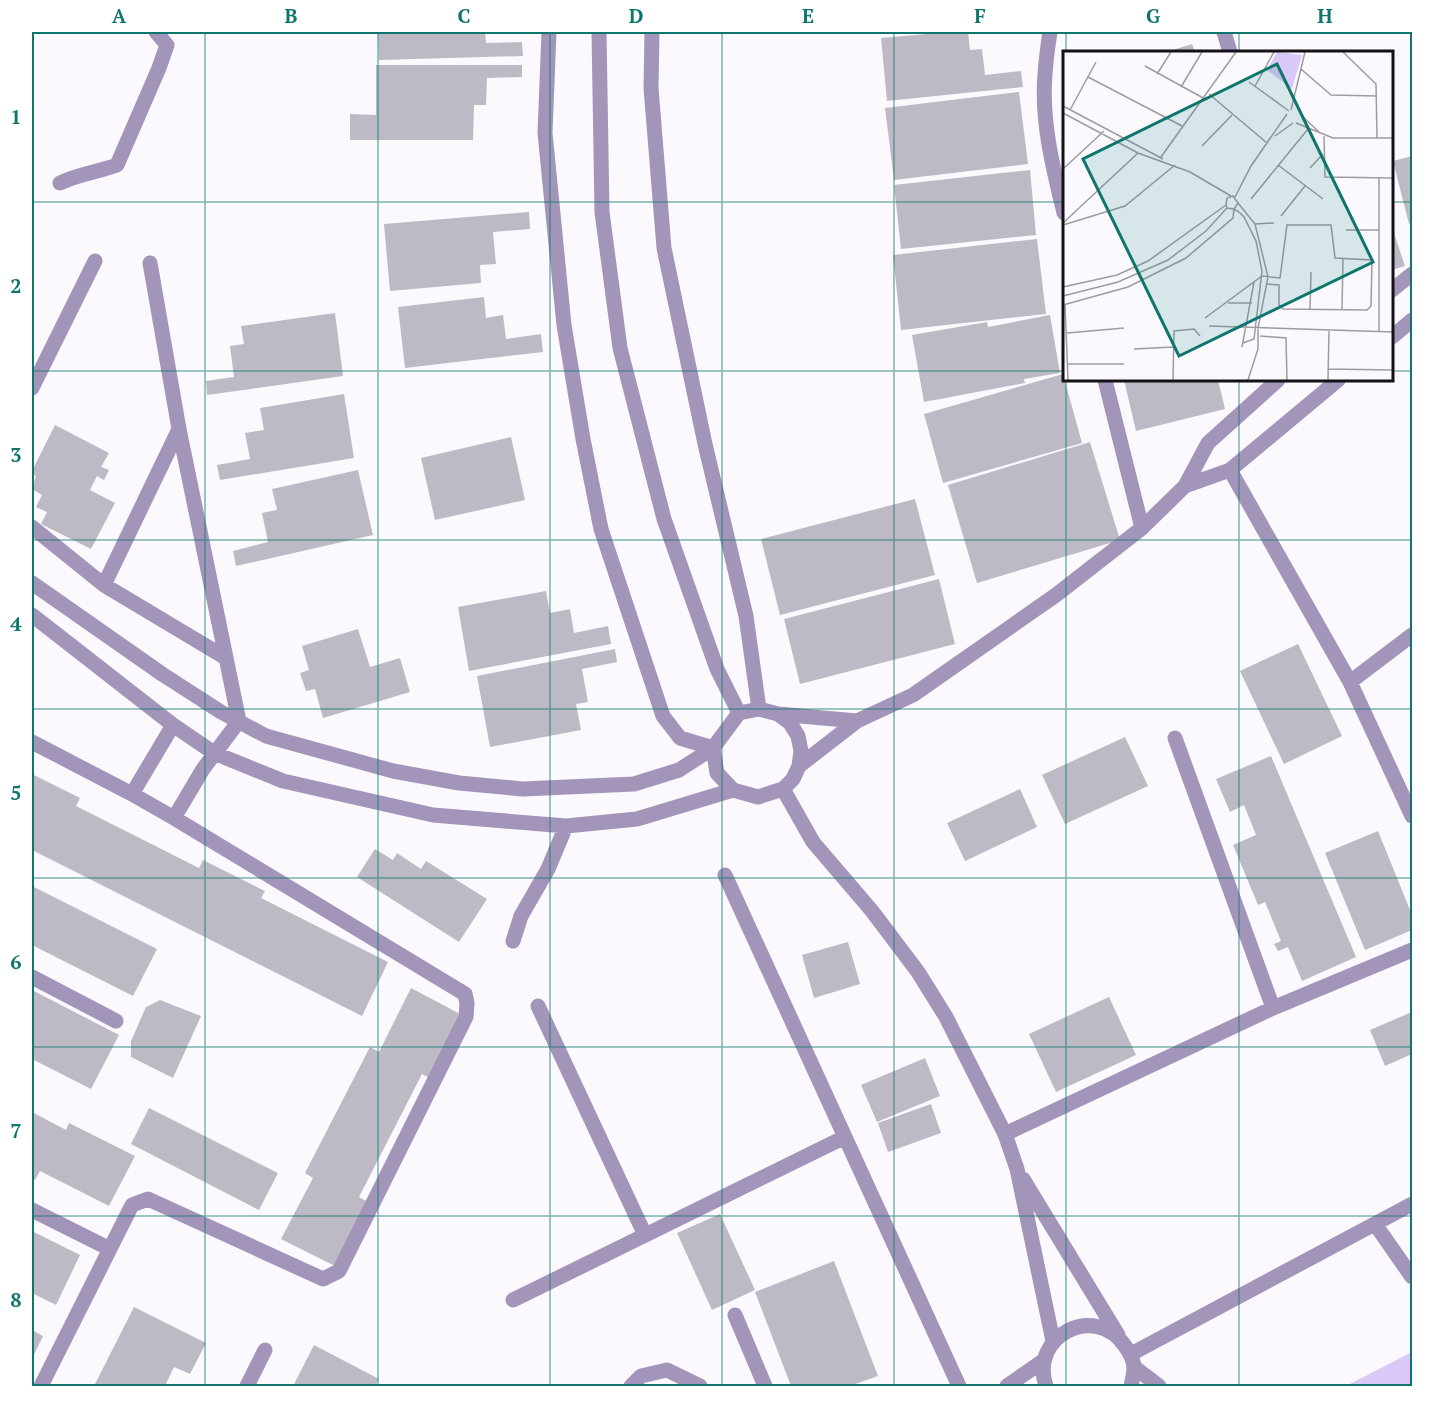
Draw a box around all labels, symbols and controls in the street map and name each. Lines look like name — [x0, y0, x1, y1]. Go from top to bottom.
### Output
text: A — [112, 2, 127, 29]
text: B — [285, 2, 298, 29]
text: C — [457, 2, 471, 29]
text: D — [629, 2, 643, 29]
text: E — [802, 2, 814, 29]
text: F — [974, 2, 986, 29]
text: G — [1146, 2, 1160, 29]
text: H — [1317, 2, 1333, 29]
inset map — [1063, 51, 1393, 381]
text: 1 — [10, 103, 22, 130]
text: 2 — [10, 272, 22, 299]
text: 3 — [10, 441, 22, 468]
text: 4 — [10, 610, 22, 637]
text: 5 — [10, 779, 22, 806]
text: 6 — [10, 948, 22, 975]
text: 7 — [10, 1117, 22, 1144]
text: 8 — [10, 1286, 22, 1313]

